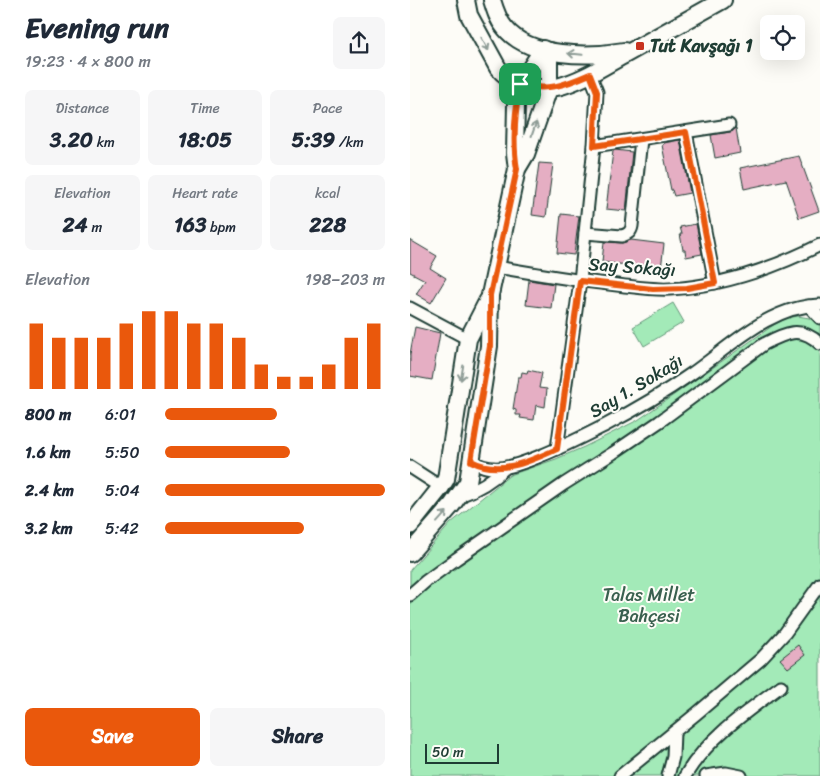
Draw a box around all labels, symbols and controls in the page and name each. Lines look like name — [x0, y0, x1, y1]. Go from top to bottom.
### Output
text: Evening run — [25, 3, 169, 52]
map controls — [760, 15, 805, 60]
button: locate — [760, 15, 805, 60]
button: share — [333, 17, 385, 69]
place label: Tut Kavşağı 1 — [650, 30, 753, 62]
one-way arrow — [480, 37, 490, 52]
marker: Tut Kavşağı 1 — [634, 40, 646, 52]
text: 19:23 · 4 × 800 m — [25, 47, 151, 76]
one-way arrow — [568, 49, 584, 59]
pin — [499, 63, 541, 105]
icon: arrive — [506, 70, 534, 98]
text: Distance — [56, 96, 109, 121]
text: Time — [190, 96, 220, 121]
text: Pace — [313, 96, 343, 121]
text: 3.20 — [50, 121, 93, 159]
text: 18:05 — [178, 121, 232, 159]
text: 5:39 — [291, 121, 335, 159]
one-way arrow — [530, 121, 540, 137]
text: km — [93, 130, 115, 155]
text: /km — [335, 130, 364, 155]
text: Elevation — [54, 181, 111, 206]
text: Heart rate — [172, 181, 238, 206]
text: kcal — [315, 181, 340, 206]
text: 24 — [63, 206, 88, 244]
text: 163 — [174, 206, 206, 244]
text: 228 — [309, 206, 346, 244]
text: m — [88, 215, 102, 240]
text: bpm — [206, 215, 236, 240]
street label: Say Sokağı — [587, 248, 677, 286]
text: Elevation — [25, 265, 90, 294]
text: 198–203 m — [305, 265, 385, 294]
street label: Say 1. Sokağı — [583, 345, 689, 427]
one-way arrow — [457, 365, 467, 381]
text: 800 m — [25, 400, 71, 429]
text: 6:01 — [105, 400, 136, 429]
text: 1.6 km — [25, 438, 71, 467]
text: 5:50 — [105, 438, 140, 467]
text: 2.4 km — [25, 476, 74, 505]
text: 5:04 — [105, 476, 140, 505]
one-way arrow — [436, 510, 448, 523]
text: 3.2 km — [25, 514, 73, 543]
text: 5:42 — [105, 514, 139, 543]
park label: Talas Millet Bahçesi — [603, 579, 695, 632]
button: Save — [25, 708, 200, 766]
button: Share — [210, 708, 385, 766]
text: 50 m — [432, 740, 464, 765]
scale bar — [425, 741, 499, 764]

